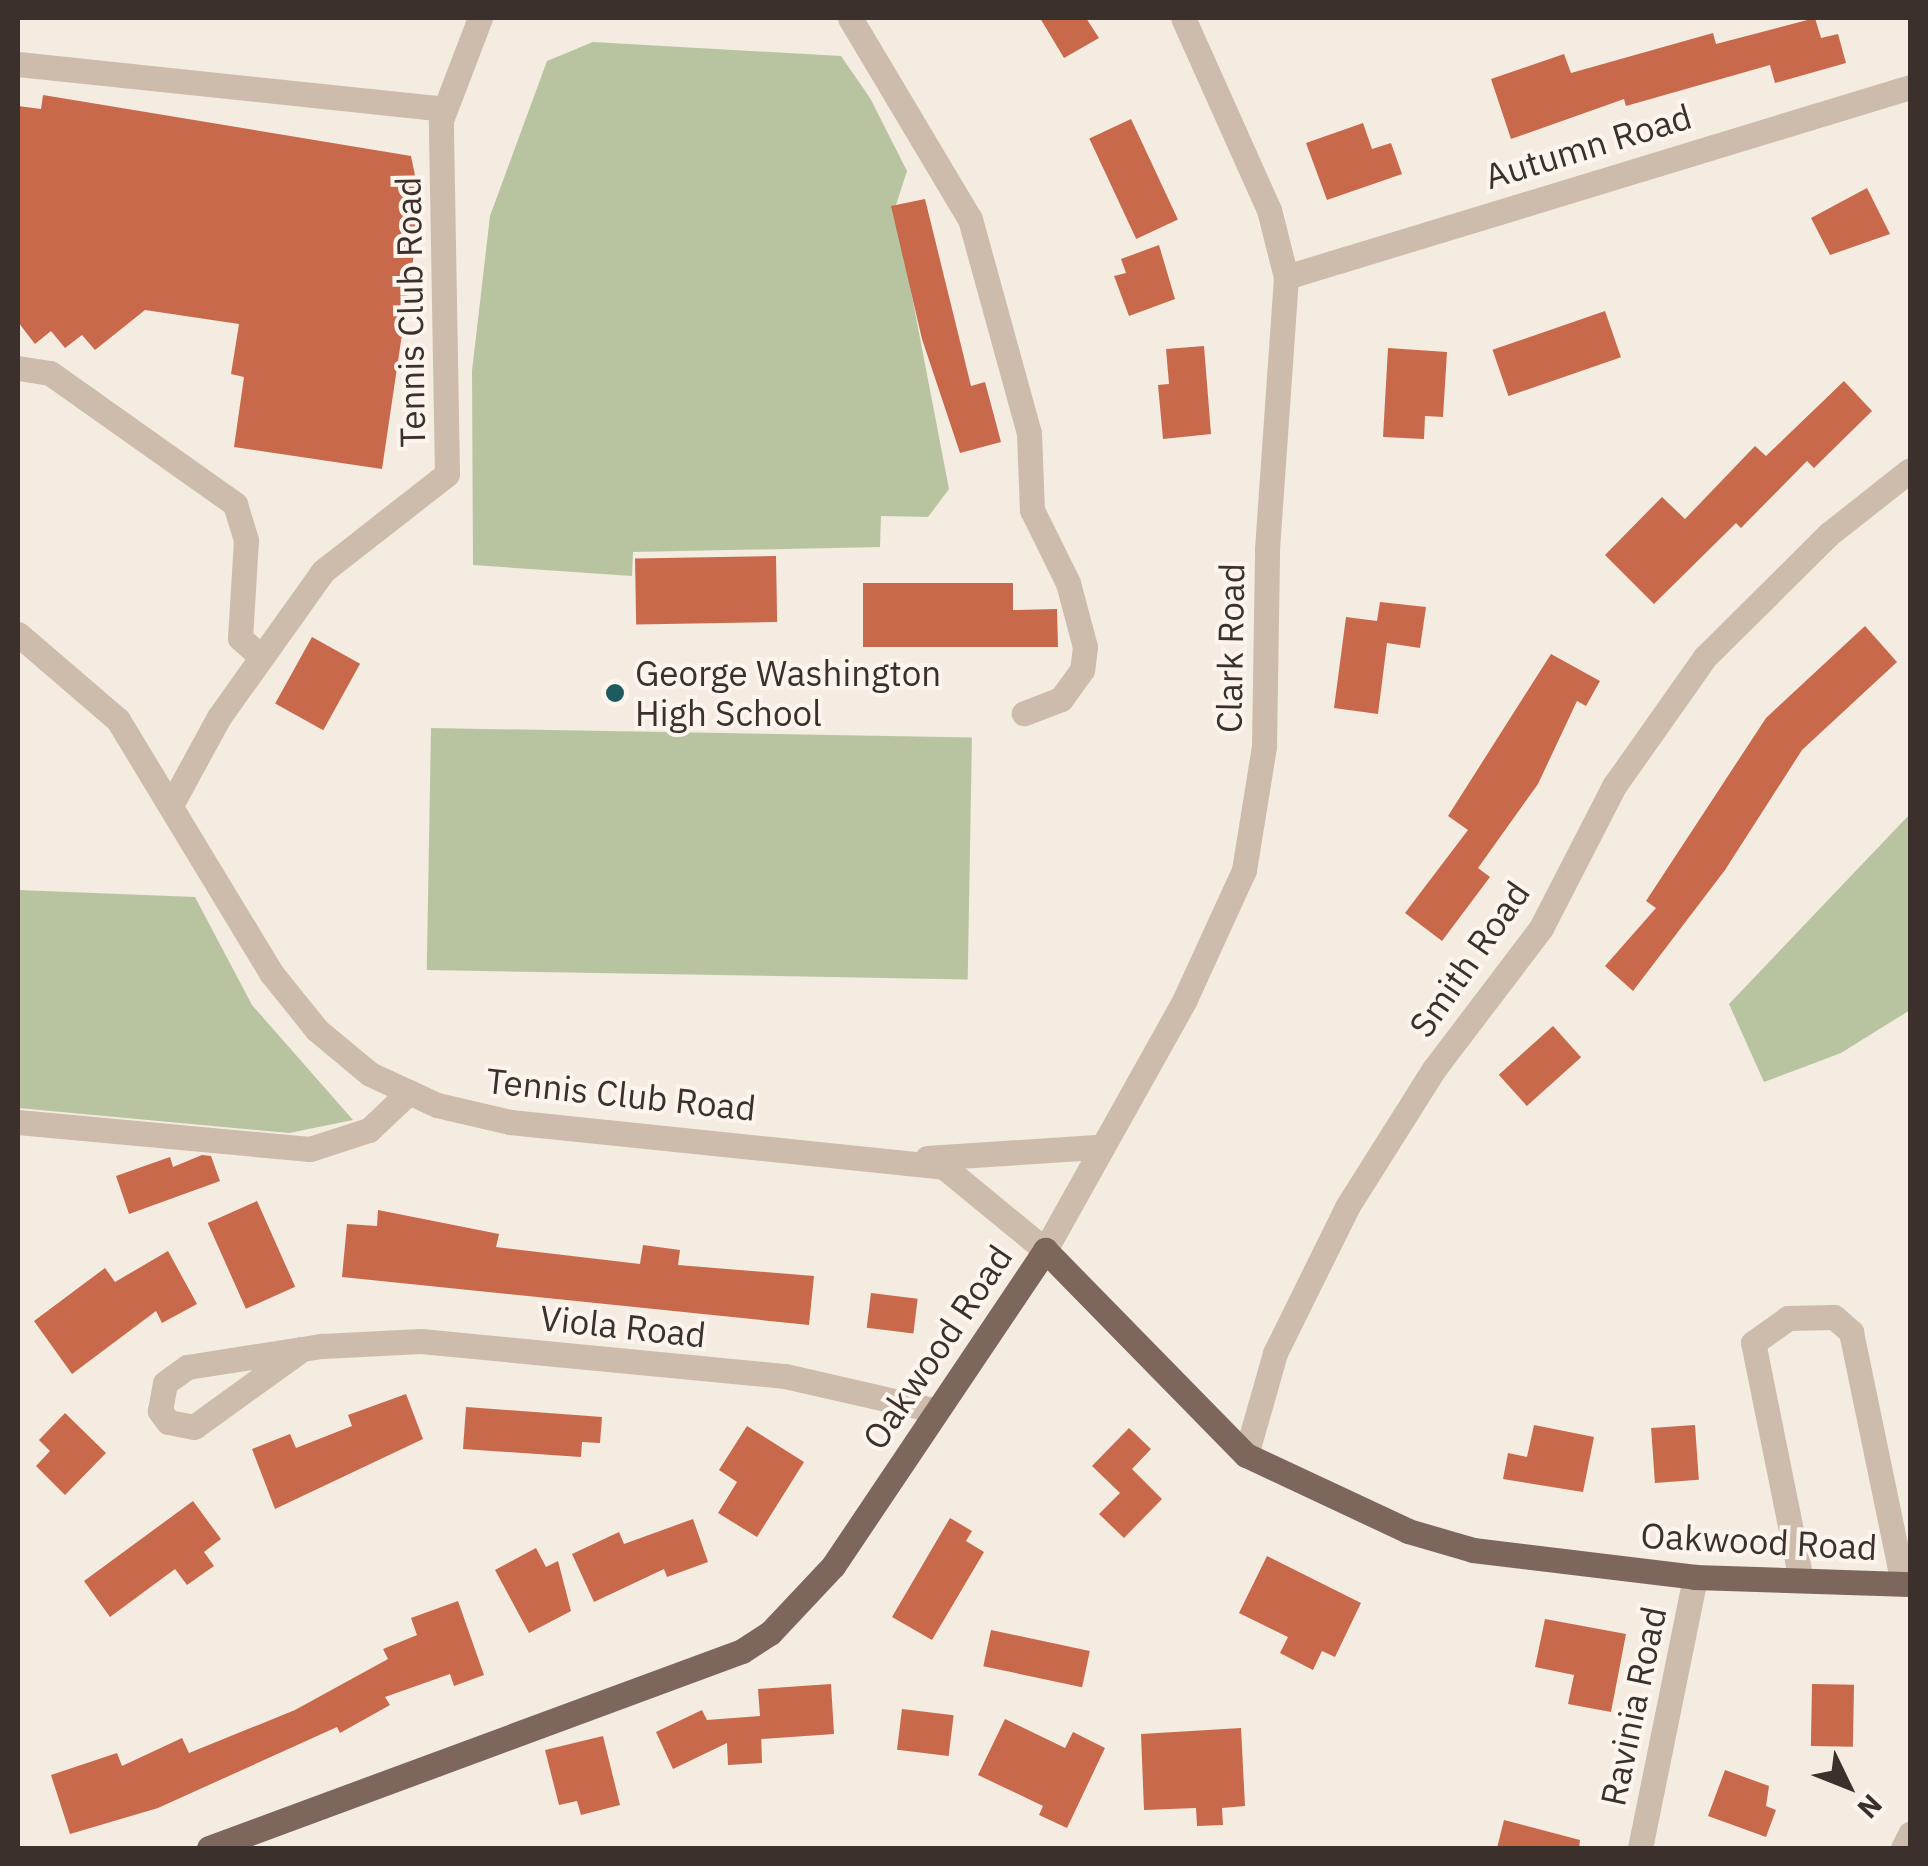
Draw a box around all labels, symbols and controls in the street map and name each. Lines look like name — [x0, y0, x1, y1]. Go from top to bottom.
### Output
street label: Autumn Road — [1480, 95, 1696, 197]
street label: Tennis Club Road — [387, 176, 433, 448]
street label: Clark Road — [1208, 563, 1252, 733]
place label: George Washington High School — [635, 652, 941, 734]
marker: George Washington High School — [604, 682, 626, 704]
street label: Smith Road — [1400, 873, 1538, 1045]
street label: Tennis Club Road — [484, 1059, 758, 1129]
street label: Oakwood Road — [853, 1237, 1021, 1457]
street label: Viola Road — [538, 1296, 708, 1356]
street label: Oakwood Road — [1640, 1514, 1878, 1568]
street label: Ravinia Road — [1591, 1603, 1675, 1809]
north arrow — [1798, 1736, 1898, 1836]
text: N — [1850, 1787, 1891, 1827]

